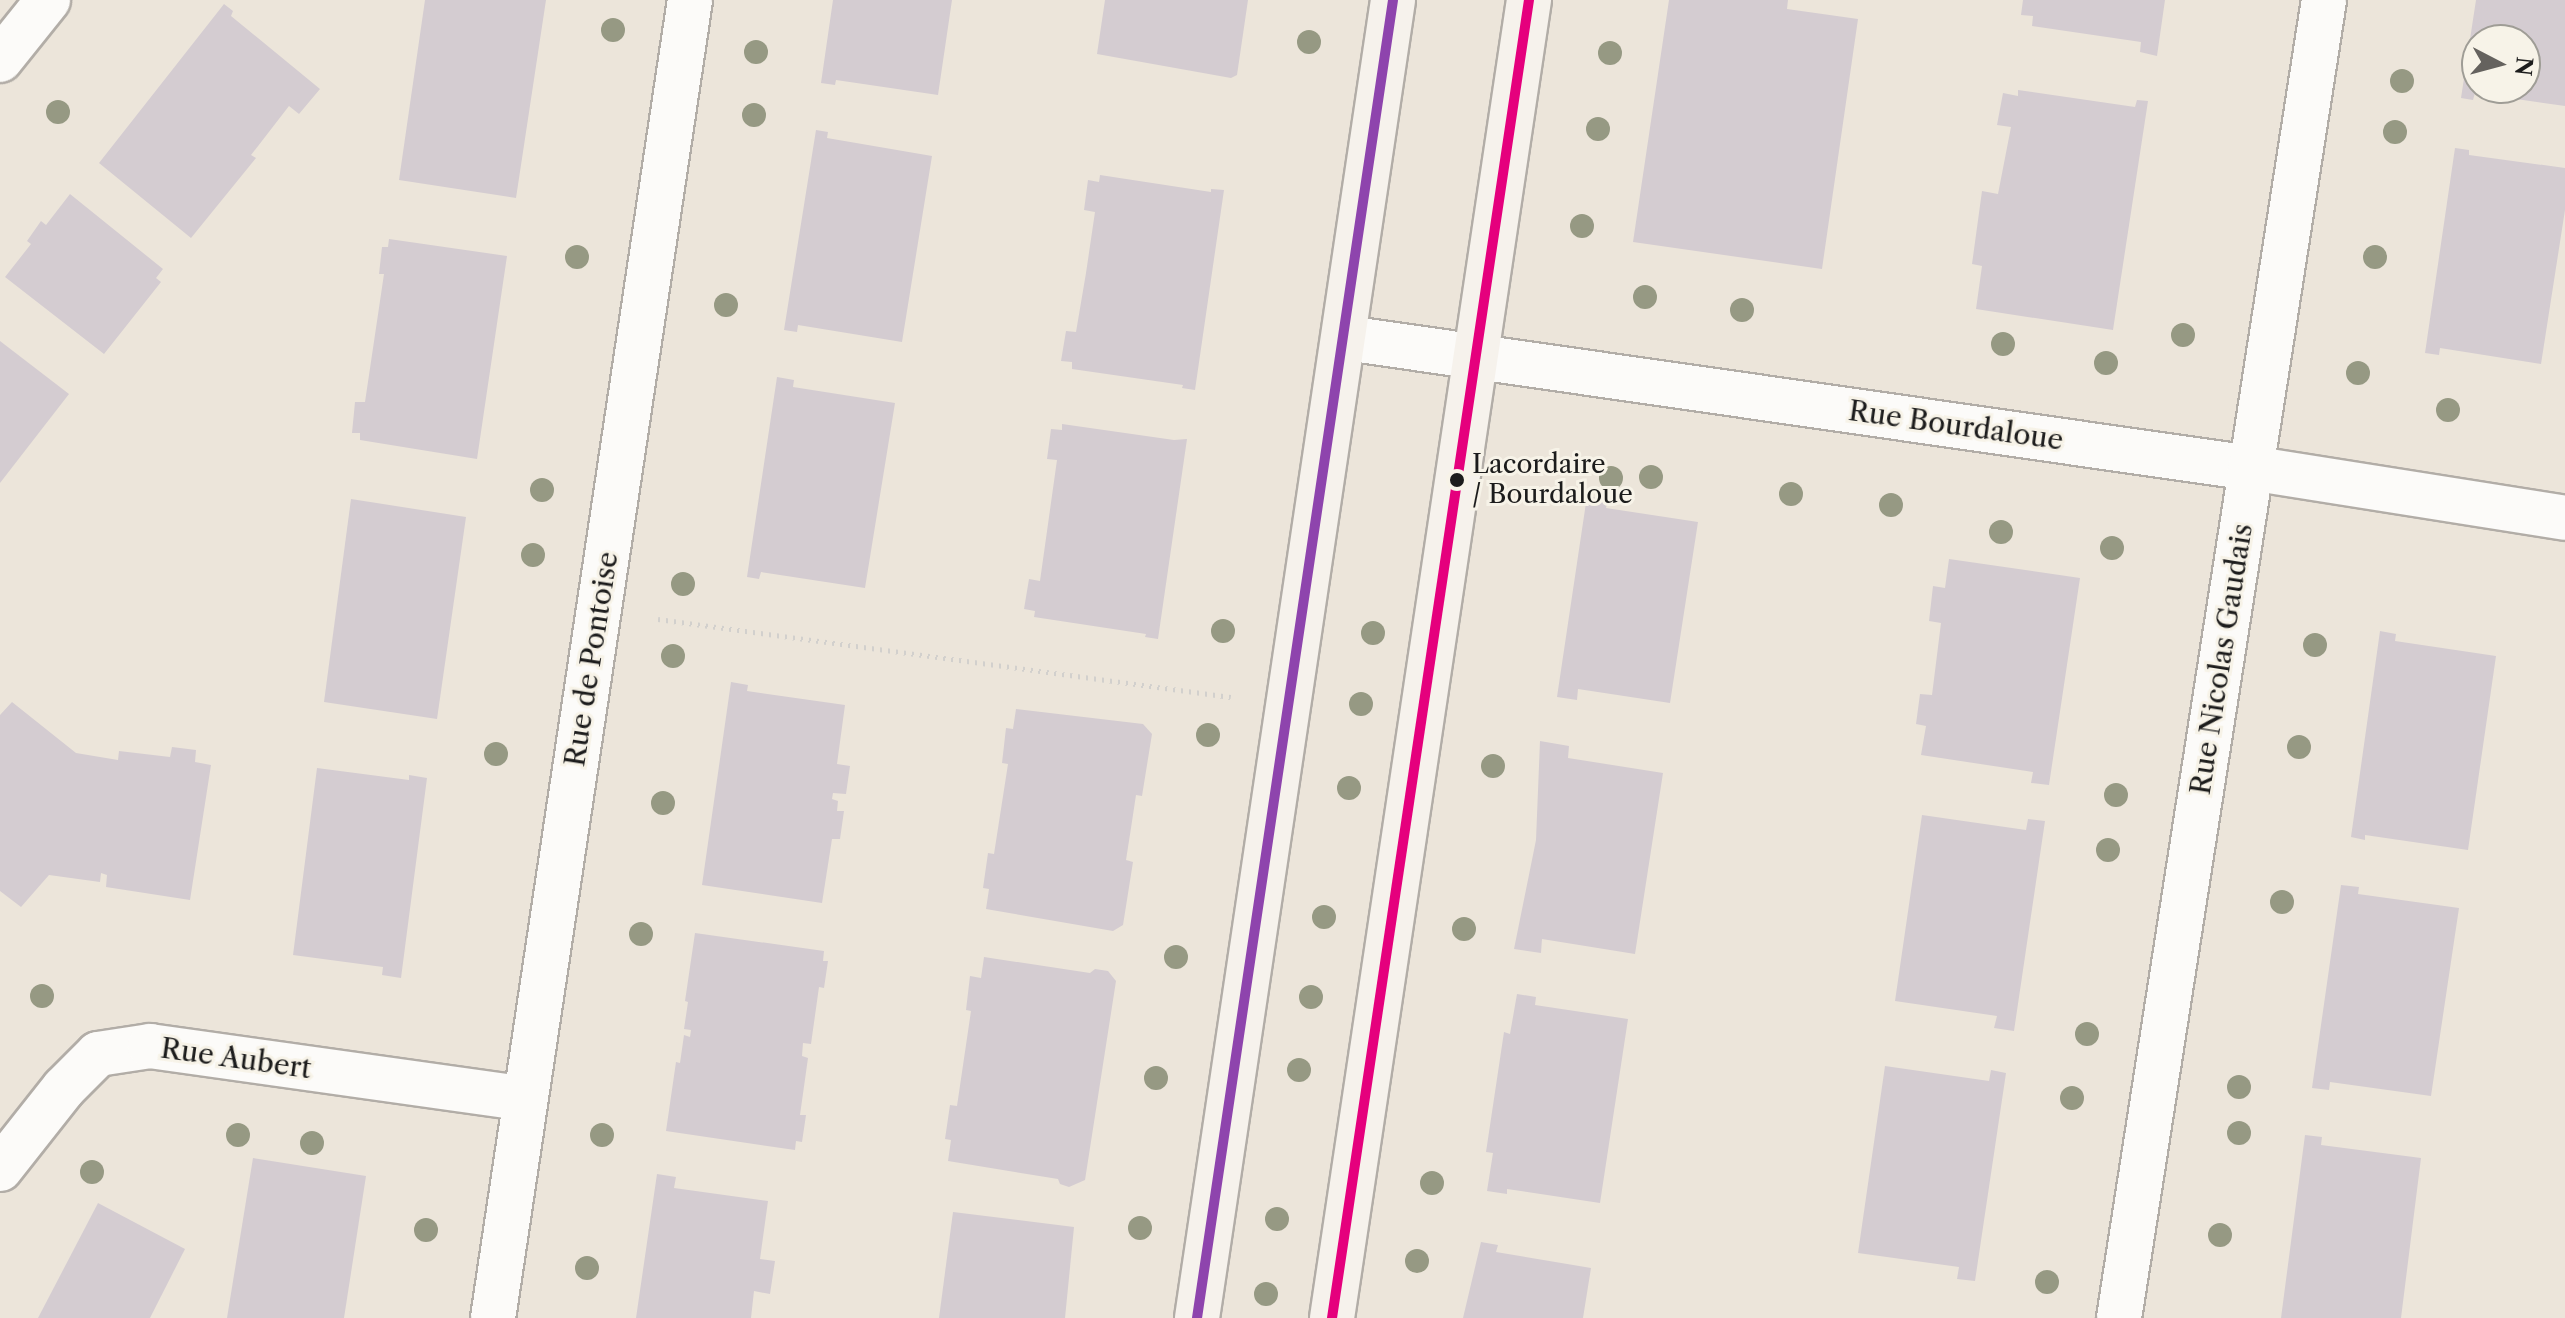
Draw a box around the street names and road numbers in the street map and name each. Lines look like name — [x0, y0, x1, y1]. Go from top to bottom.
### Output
street label: Rue Bourdaloue — [1846, 393, 2066, 457]
street label: Rue Nicolas Gaudais — [2183, 521, 2259, 797]
street label: Rue de Pontoise — [557, 549, 625, 769]
street label: Rue Aubert — [158, 1031, 314, 1085]

